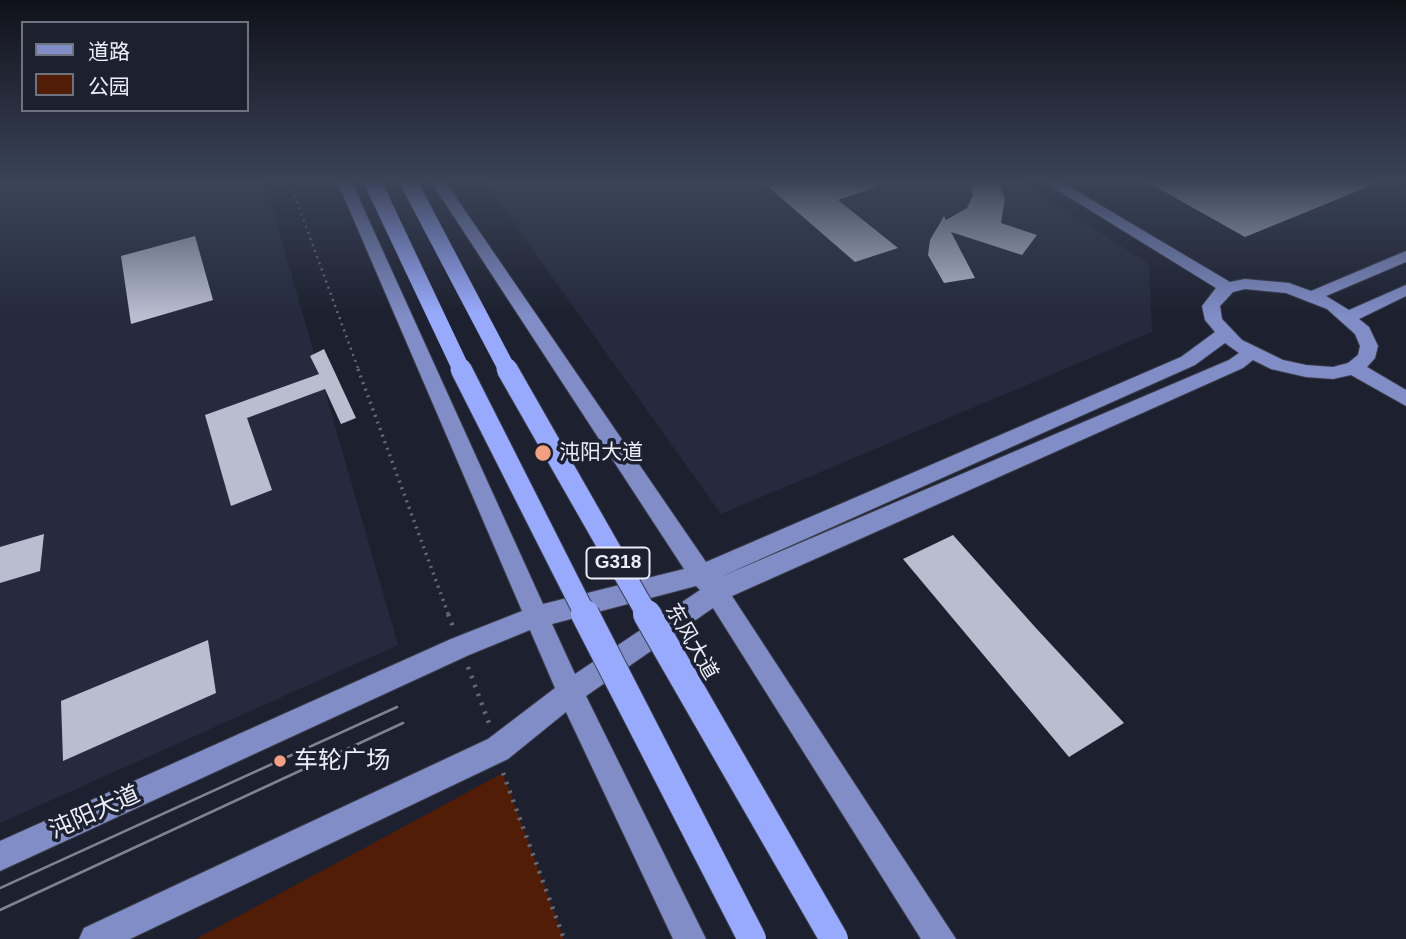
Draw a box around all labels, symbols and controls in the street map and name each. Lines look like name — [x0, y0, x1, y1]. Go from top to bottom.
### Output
legend — [21, 21, 248, 112]
text: 道路 — [88, 40, 130, 63]
text: 公园 — [88, 75, 130, 98]
place label: 沌阳大道 — [559, 440, 643, 466]
marker: 沌阳大道 — [533, 443, 553, 463]
road number: G318 — [586, 548, 650, 578]
street label: 东风大道 — [659, 599, 723, 685]
place label: 车轮广场 — [294, 747, 390, 775]
marker: 车轮广场 — [272, 753, 288, 769]
street label: 沌阳大道 — [45, 780, 145, 846]

